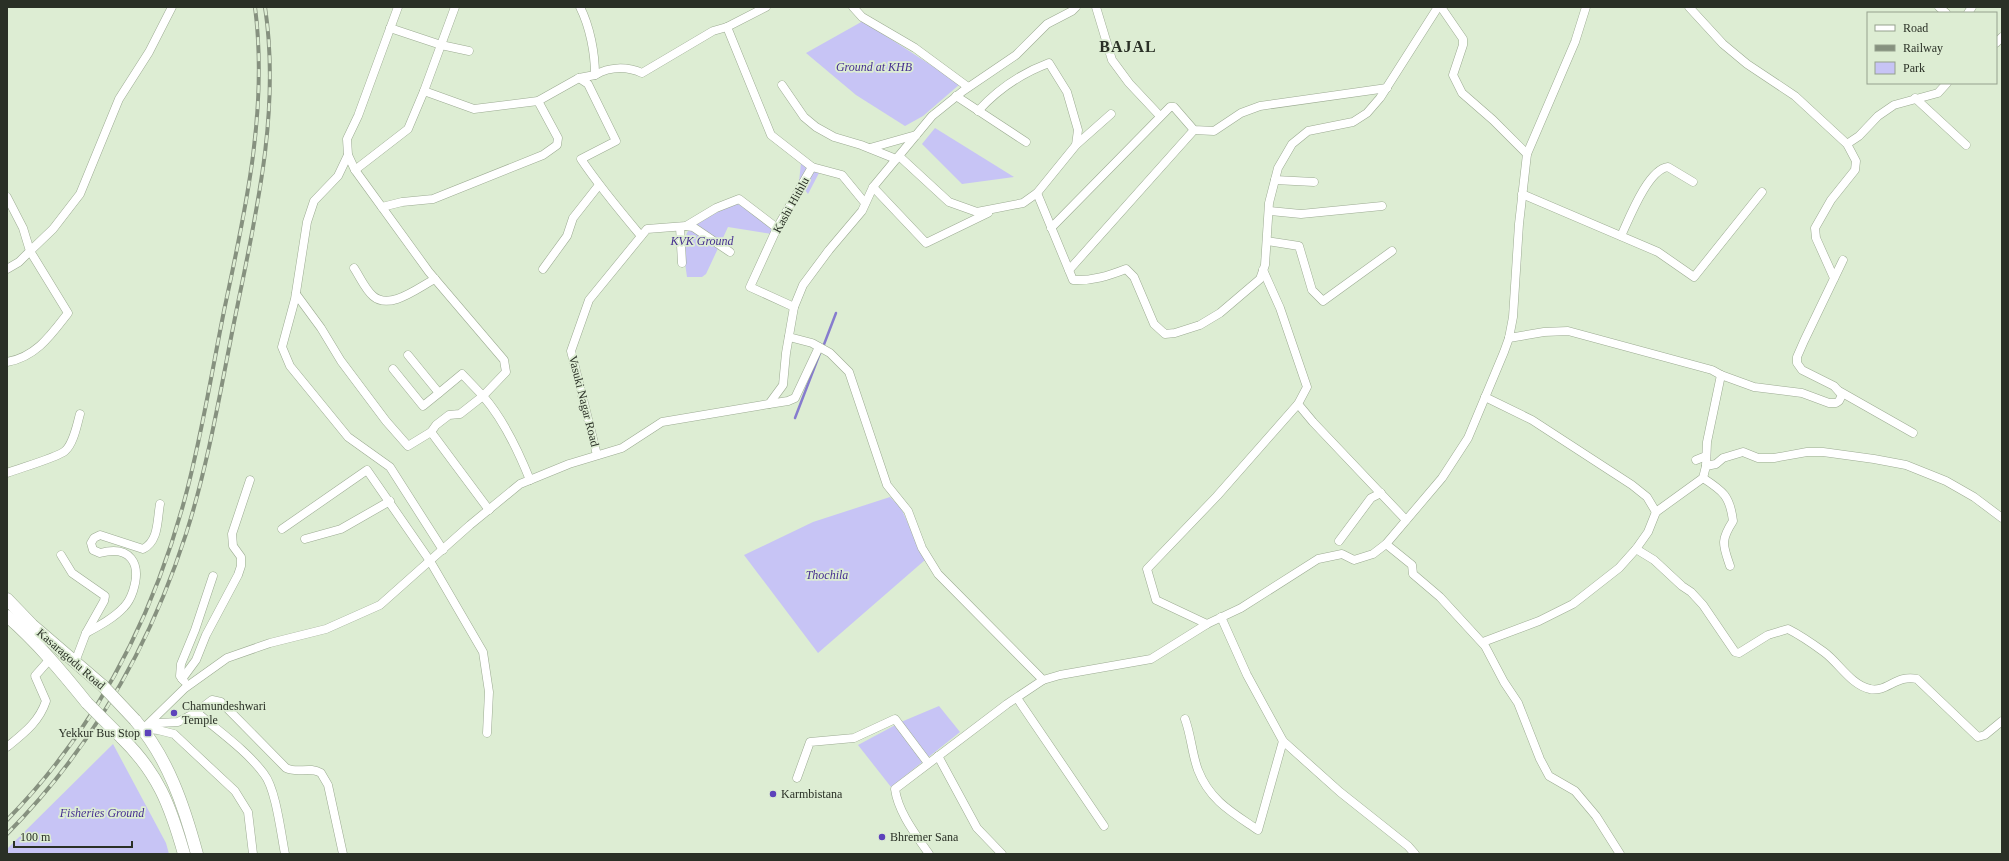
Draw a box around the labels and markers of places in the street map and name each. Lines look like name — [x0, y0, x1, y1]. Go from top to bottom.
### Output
place label: Chamundeshwari Temple — [182, 699, 267, 727]
marker: Chamundeshwari Temple — [169, 708, 179, 718]
place label: Yekkur Bus Stop — [59, 726, 140, 740]
marker: Yekkur Bus Stop — [143, 728, 153, 738]
place label: Karmbistana — [781, 787, 843, 801]
marker: Karmbistana — [768, 789, 778, 799]
place label: Bhremer Sana — [890, 830, 959, 844]
marker: Bhremer Sana — [877, 832, 887, 842]

